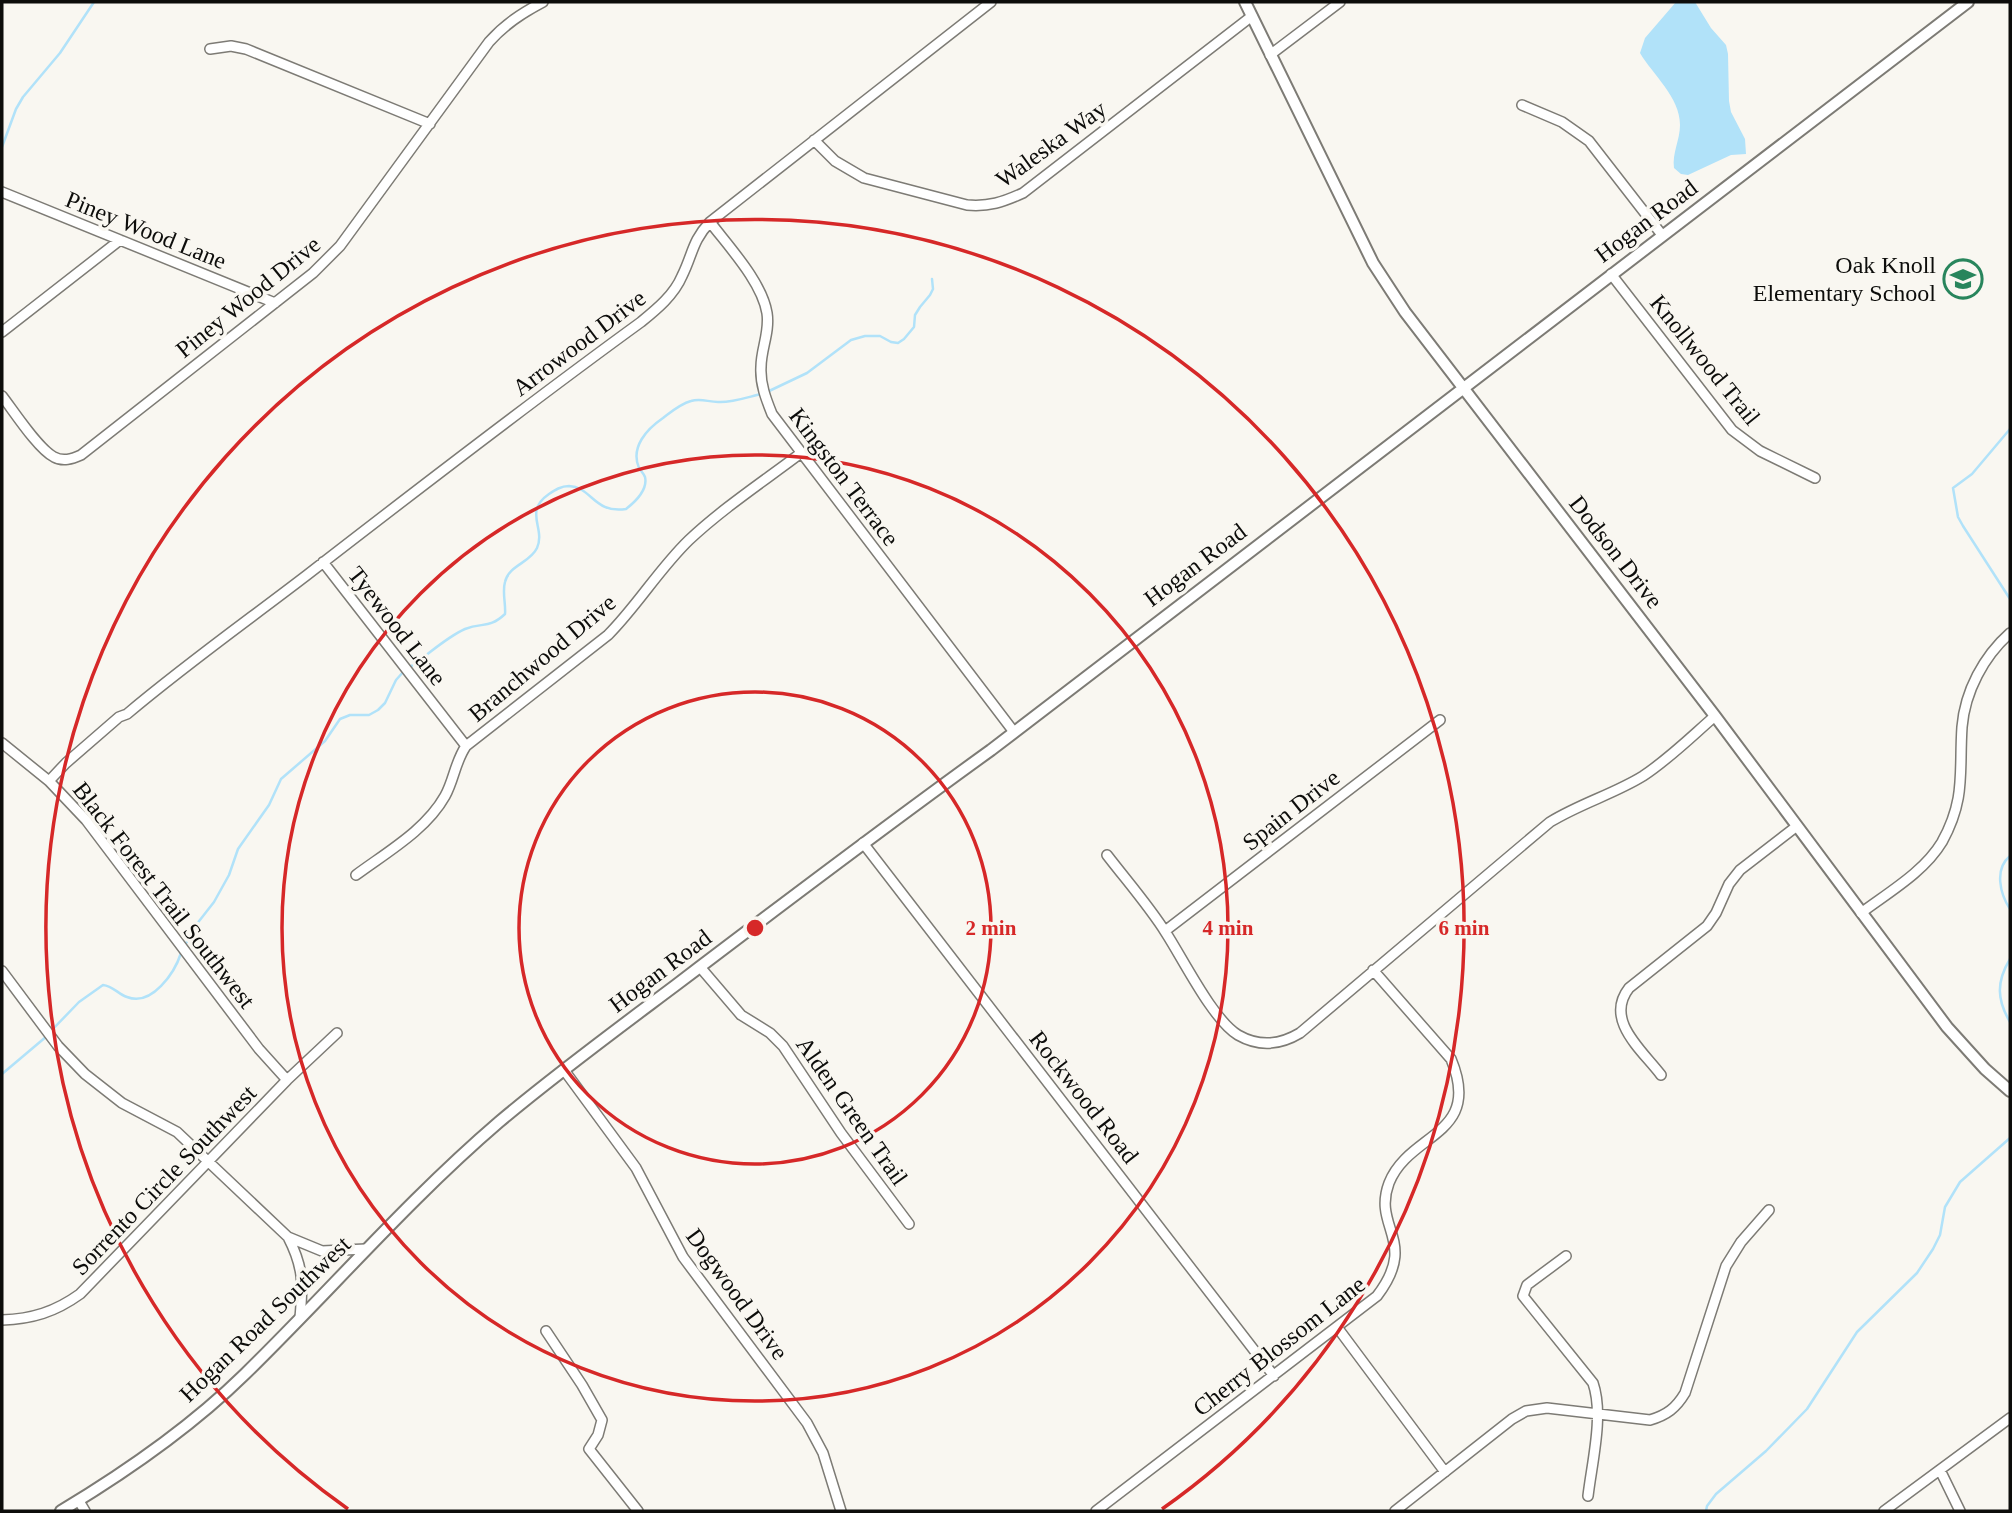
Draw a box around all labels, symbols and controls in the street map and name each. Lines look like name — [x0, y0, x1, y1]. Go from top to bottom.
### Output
street label: Waleska Way — [991, 95, 1111, 193]
street label: Hogan Road — [1590, 174, 1702, 268]
street label: Piney Wood Lane — [62, 186, 230, 274]
street label: Piney Wood Drive — [171, 231, 325, 363]
place label: Oak Knoll Elementary School — [1753, 252, 1936, 306]
school or university icon: Oak Knoll Elementary School — [1942, 258, 1984, 300]
street label: Arrowood Drive — [508, 285, 650, 401]
street label: Knollwood Trail — [1645, 290, 1765, 430]
street label: Kingston Terrace — [784, 403, 904, 551]
street label: Dodson Drive — [1564, 491, 1668, 613]
street label: Hogan Road — [1139, 518, 1251, 612]
street label: Tyewood Lane — [343, 562, 451, 690]
street label: Branchwood Drive — [463, 589, 621, 727]
street label: Spain Drive — [1238, 764, 1344, 856]
street label: Black Forest Trail Southwest — [68, 777, 260, 1013]
centre of rings — [743, 916, 767, 940]
text: 2 min — [966, 916, 1017, 940]
text: 4 min — [1203, 916, 1254, 940]
text: 6 min — [1439, 916, 1490, 940]
street label: Hogan Road — [604, 924, 716, 1018]
street label: Rockwood Road — [1024, 1026, 1144, 1168]
street label: Alden Green Trail — [791, 1032, 913, 1190]
street label: Sorrento Circle Southwest — [67, 1080, 262, 1280]
street label: Dogwood Drive — [681, 1224, 793, 1364]
street label: Hogan Road Southwest — [174, 1231, 356, 1407]
street label: Cherry Blossom Lane — [1188, 1271, 1370, 1421]

